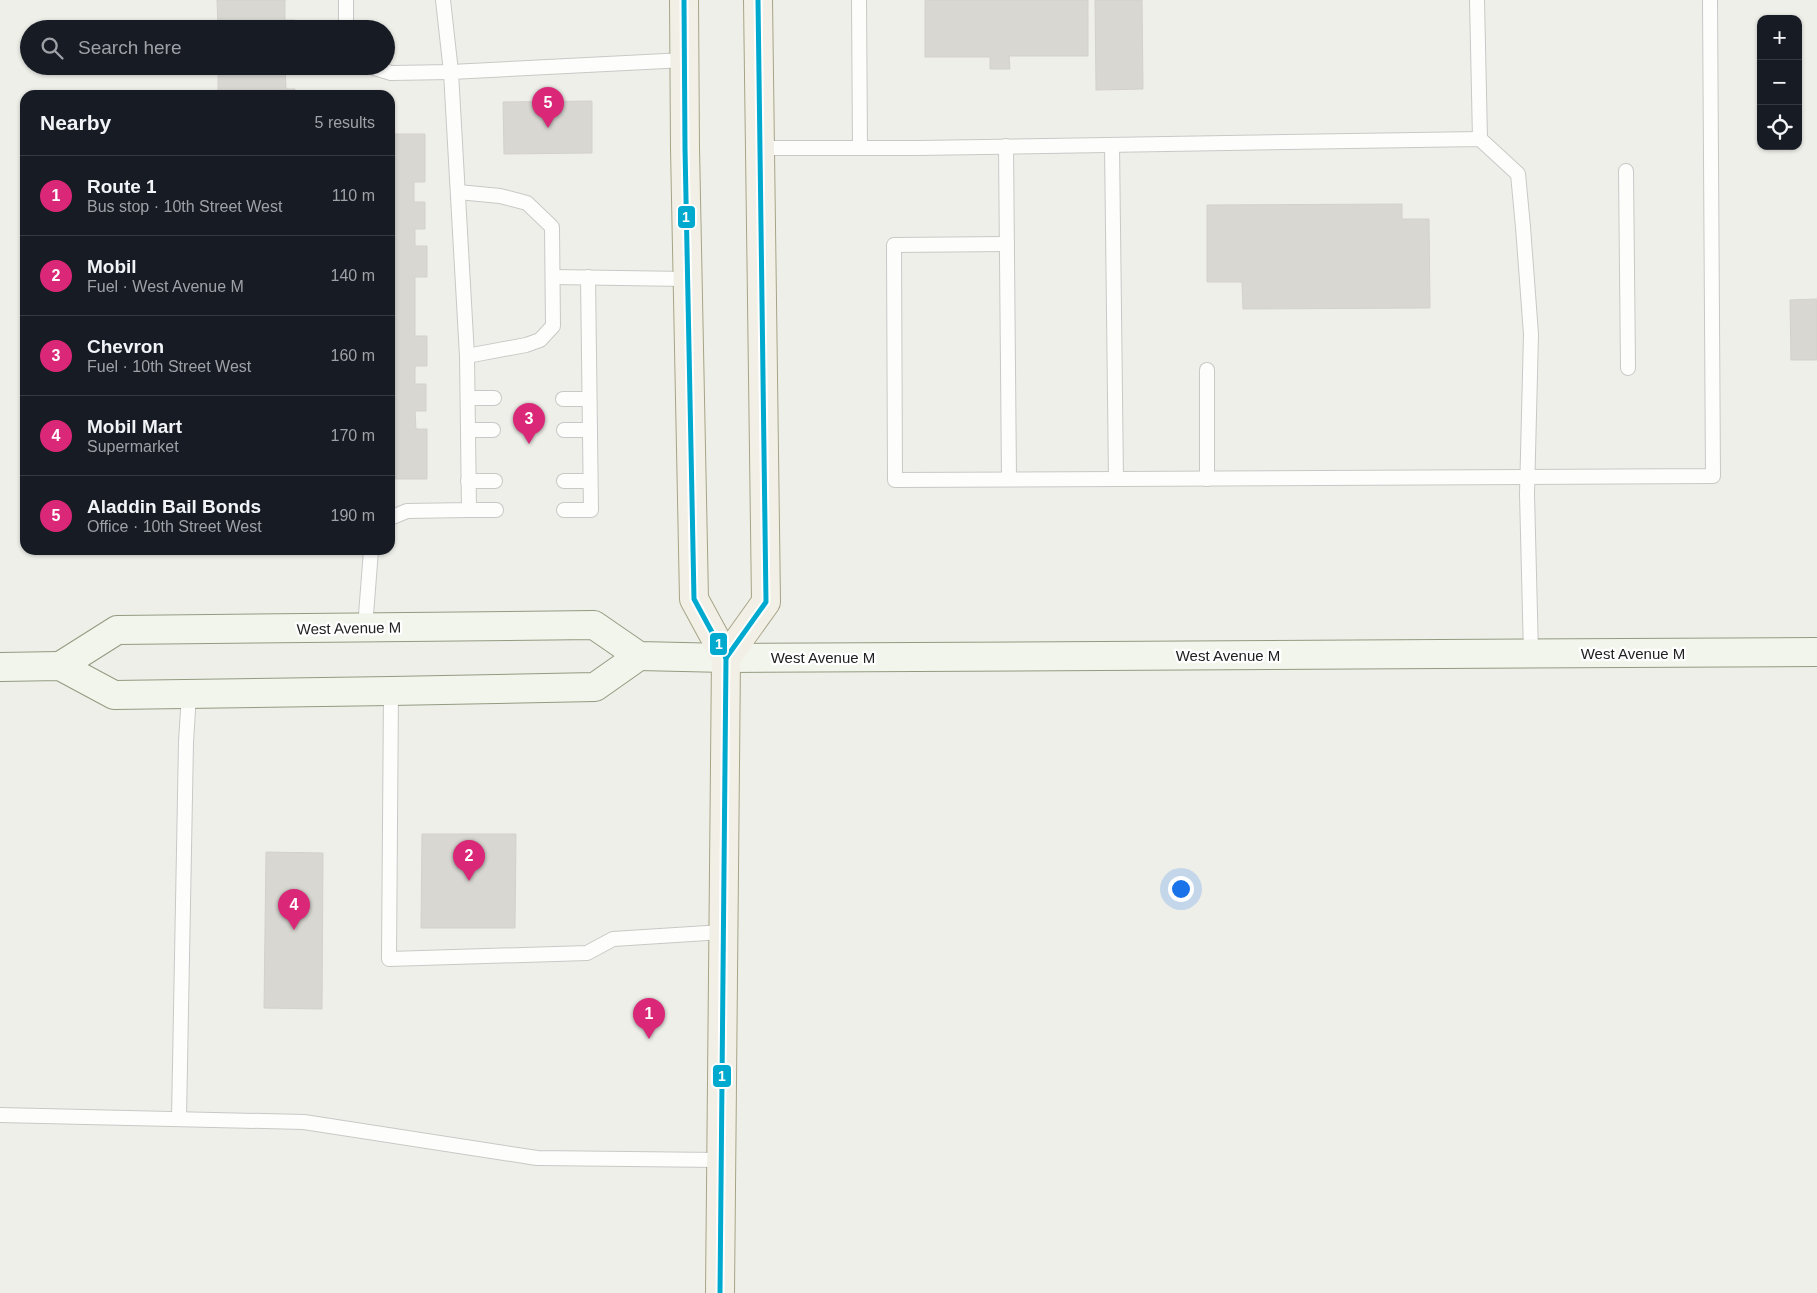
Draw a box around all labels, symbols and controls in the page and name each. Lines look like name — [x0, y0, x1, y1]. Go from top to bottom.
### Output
map controls — [1757, 15, 1802, 150]
button: + — [1757, 15, 1802, 60]
search box — [20, 20, 395, 75]
icon: search — [38, 34, 66, 62]
text: Search here — [78, 37, 182, 58]
button: − — [1757, 60, 1802, 105]
pin: 5 — [532, 87, 564, 128]
button: locate — [1757, 105, 1802, 150]
text: Nearby — [40, 111, 111, 134]
text: 5 results — [315, 114, 375, 131]
text: Route 1 — [87, 176, 157, 197]
text: 1 — [52, 187, 60, 204]
text: 110 m — [332, 187, 375, 204]
text: Bus stop · 10th Street West — [87, 198, 282, 215]
line badge: 1 — [677, 205, 696, 229]
text: 1 — [682, 209, 690, 225]
text: Mobil — [87, 256, 137, 277]
text: 2 — [52, 267, 60, 284]
text: 140 m — [331, 267, 375, 284]
text: Fuel · West Avenue M — [87, 278, 244, 295]
text: Chevron — [87, 336, 164, 357]
text: 3 — [52, 347, 60, 364]
text: 160 m — [331, 347, 375, 364]
text: Fuel · 10th Street West — [87, 358, 251, 375]
pin: 3 — [513, 403, 545, 444]
text: Mobil Mart — [87, 416, 182, 437]
text: 4 — [52, 427, 60, 444]
text: 170 m — [331, 427, 375, 444]
text: Supermarket — [87, 438, 179, 455]
text: Aladdin Bail Bonds — [87, 496, 261, 517]
text: 5 — [52, 507, 60, 524]
text: 190 m — [331, 507, 375, 524]
text: Office · 10th Street West — [87, 518, 262, 535]
street label: West Avenue M — [297, 619, 401, 637]
line badge: 1 — [709, 632, 728, 656]
text: 1 — [715, 636, 723, 652]
street label: West Avenue M — [1581, 645, 1685, 662]
street label: West Avenue M — [1176, 647, 1280, 664]
street label: West Avenue M — [771, 649, 875, 666]
pin: 2 — [453, 840, 485, 881]
your location — [1168, 876, 1194, 902]
pin: 4 — [278, 889, 310, 930]
pin: 1 — [633, 998, 665, 1039]
line badge: 1 — [712, 1064, 732, 1088]
text: 1 — [718, 1068, 726, 1084]

